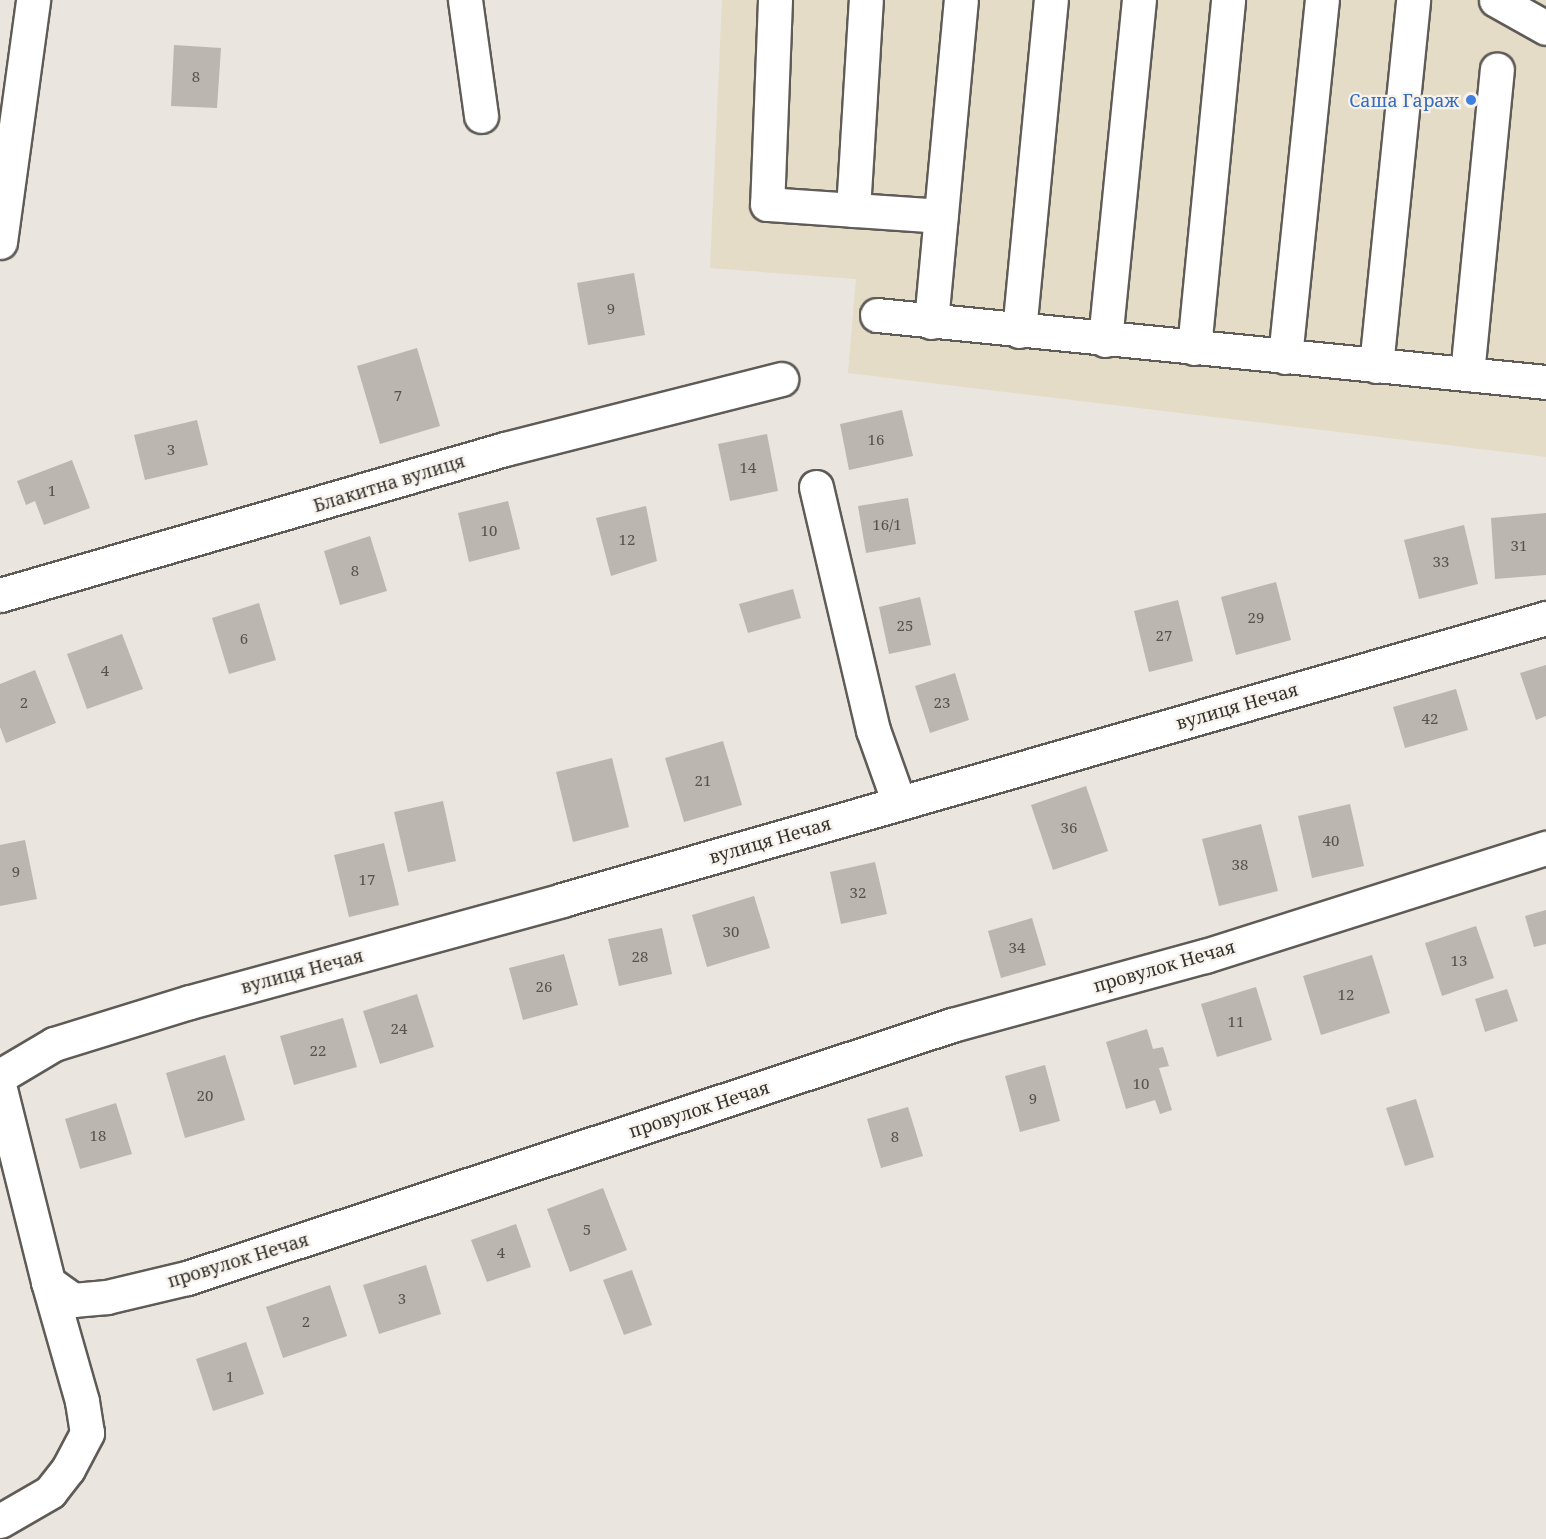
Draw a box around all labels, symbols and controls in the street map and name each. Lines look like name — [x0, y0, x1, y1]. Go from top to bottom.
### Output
house number: 8 — [192, 68, 200, 86]
place label: Саша Гараж — [1349, 89, 1459, 111]
marker: Саша Гараж — [1464, 93, 1478, 107]
house number: 9 — [607, 300, 615, 318]
house number: 7 — [394, 387, 402, 405]
house number: 16 — [868, 431, 884, 449]
house number: 3 — [167, 441, 175, 459]
street label: Блакитна вулиця — [311, 450, 467, 516]
house number: 14 — [740, 459, 756, 477]
house number: 1 — [48, 482, 56, 500]
house number: 16/1 — [872, 516, 902, 534]
house number: 10 — [481, 522, 497, 540]
house number: 12 — [619, 531, 635, 549]
house number: 31 — [1511, 537, 1527, 555]
house number: 33 — [1433, 553, 1449, 571]
house number: 8 — [351, 562, 359, 580]
house number: 29 — [1248, 609, 1264, 627]
house number: 25 — [897, 617, 913, 635]
house number: 27 — [1156, 627, 1172, 645]
house number: 6 — [240, 630, 248, 648]
house number: 4 — [101, 662, 109, 680]
street label: вулиця Нечая — [1173, 678, 1301, 734]
house number: 2 — [20, 694, 28, 712]
house number: 23 — [934, 694, 950, 712]
house number: 42 — [1422, 710, 1438, 728]
house number: 21 — [695, 772, 711, 790]
street label: вулиця Нечая — [706, 812, 834, 868]
house number: 36 — [1061, 819, 1077, 837]
house number: 40 — [1323, 832, 1339, 850]
house number: 38 — [1232, 856, 1248, 874]
house number: 9 — [12, 863, 20, 881]
house number: 17 — [359, 871, 375, 889]
house number: 32 — [850, 884, 866, 902]
house number: 30 — [723, 923, 739, 941]
street label: провулок Нечая — [1091, 935, 1237, 997]
house number: 34 — [1009, 939, 1025, 957]
street label: вулиця Нечая — [238, 944, 366, 998]
house number: 28 — [632, 948, 648, 966]
house number: 13 — [1451, 952, 1467, 970]
house number: 26 — [536, 978, 552, 996]
house number: 12 — [1338, 986, 1354, 1004]
house number: 11 — [1228, 1013, 1244, 1031]
house number: 24 — [391, 1020, 407, 1038]
house number: 22 — [310, 1042, 326, 1060]
house number: 10 — [1133, 1075, 1149, 1093]
street label: провулок Нечая — [626, 1076, 772, 1142]
house number: 20 — [197, 1087, 213, 1105]
house number: 9 — [1029, 1090, 1037, 1108]
house number: 18 — [90, 1127, 106, 1145]
house number: 8 — [891, 1128, 899, 1146]
house number: 5 — [583, 1221, 591, 1239]
street label: провулок Нечая — [165, 1228, 311, 1292]
house number: 4 — [497, 1244, 505, 1262]
house number: 3 — [398, 1290, 406, 1308]
house number: 2 — [302, 1313, 310, 1331]
house number: 1 — [226, 1368, 234, 1386]

